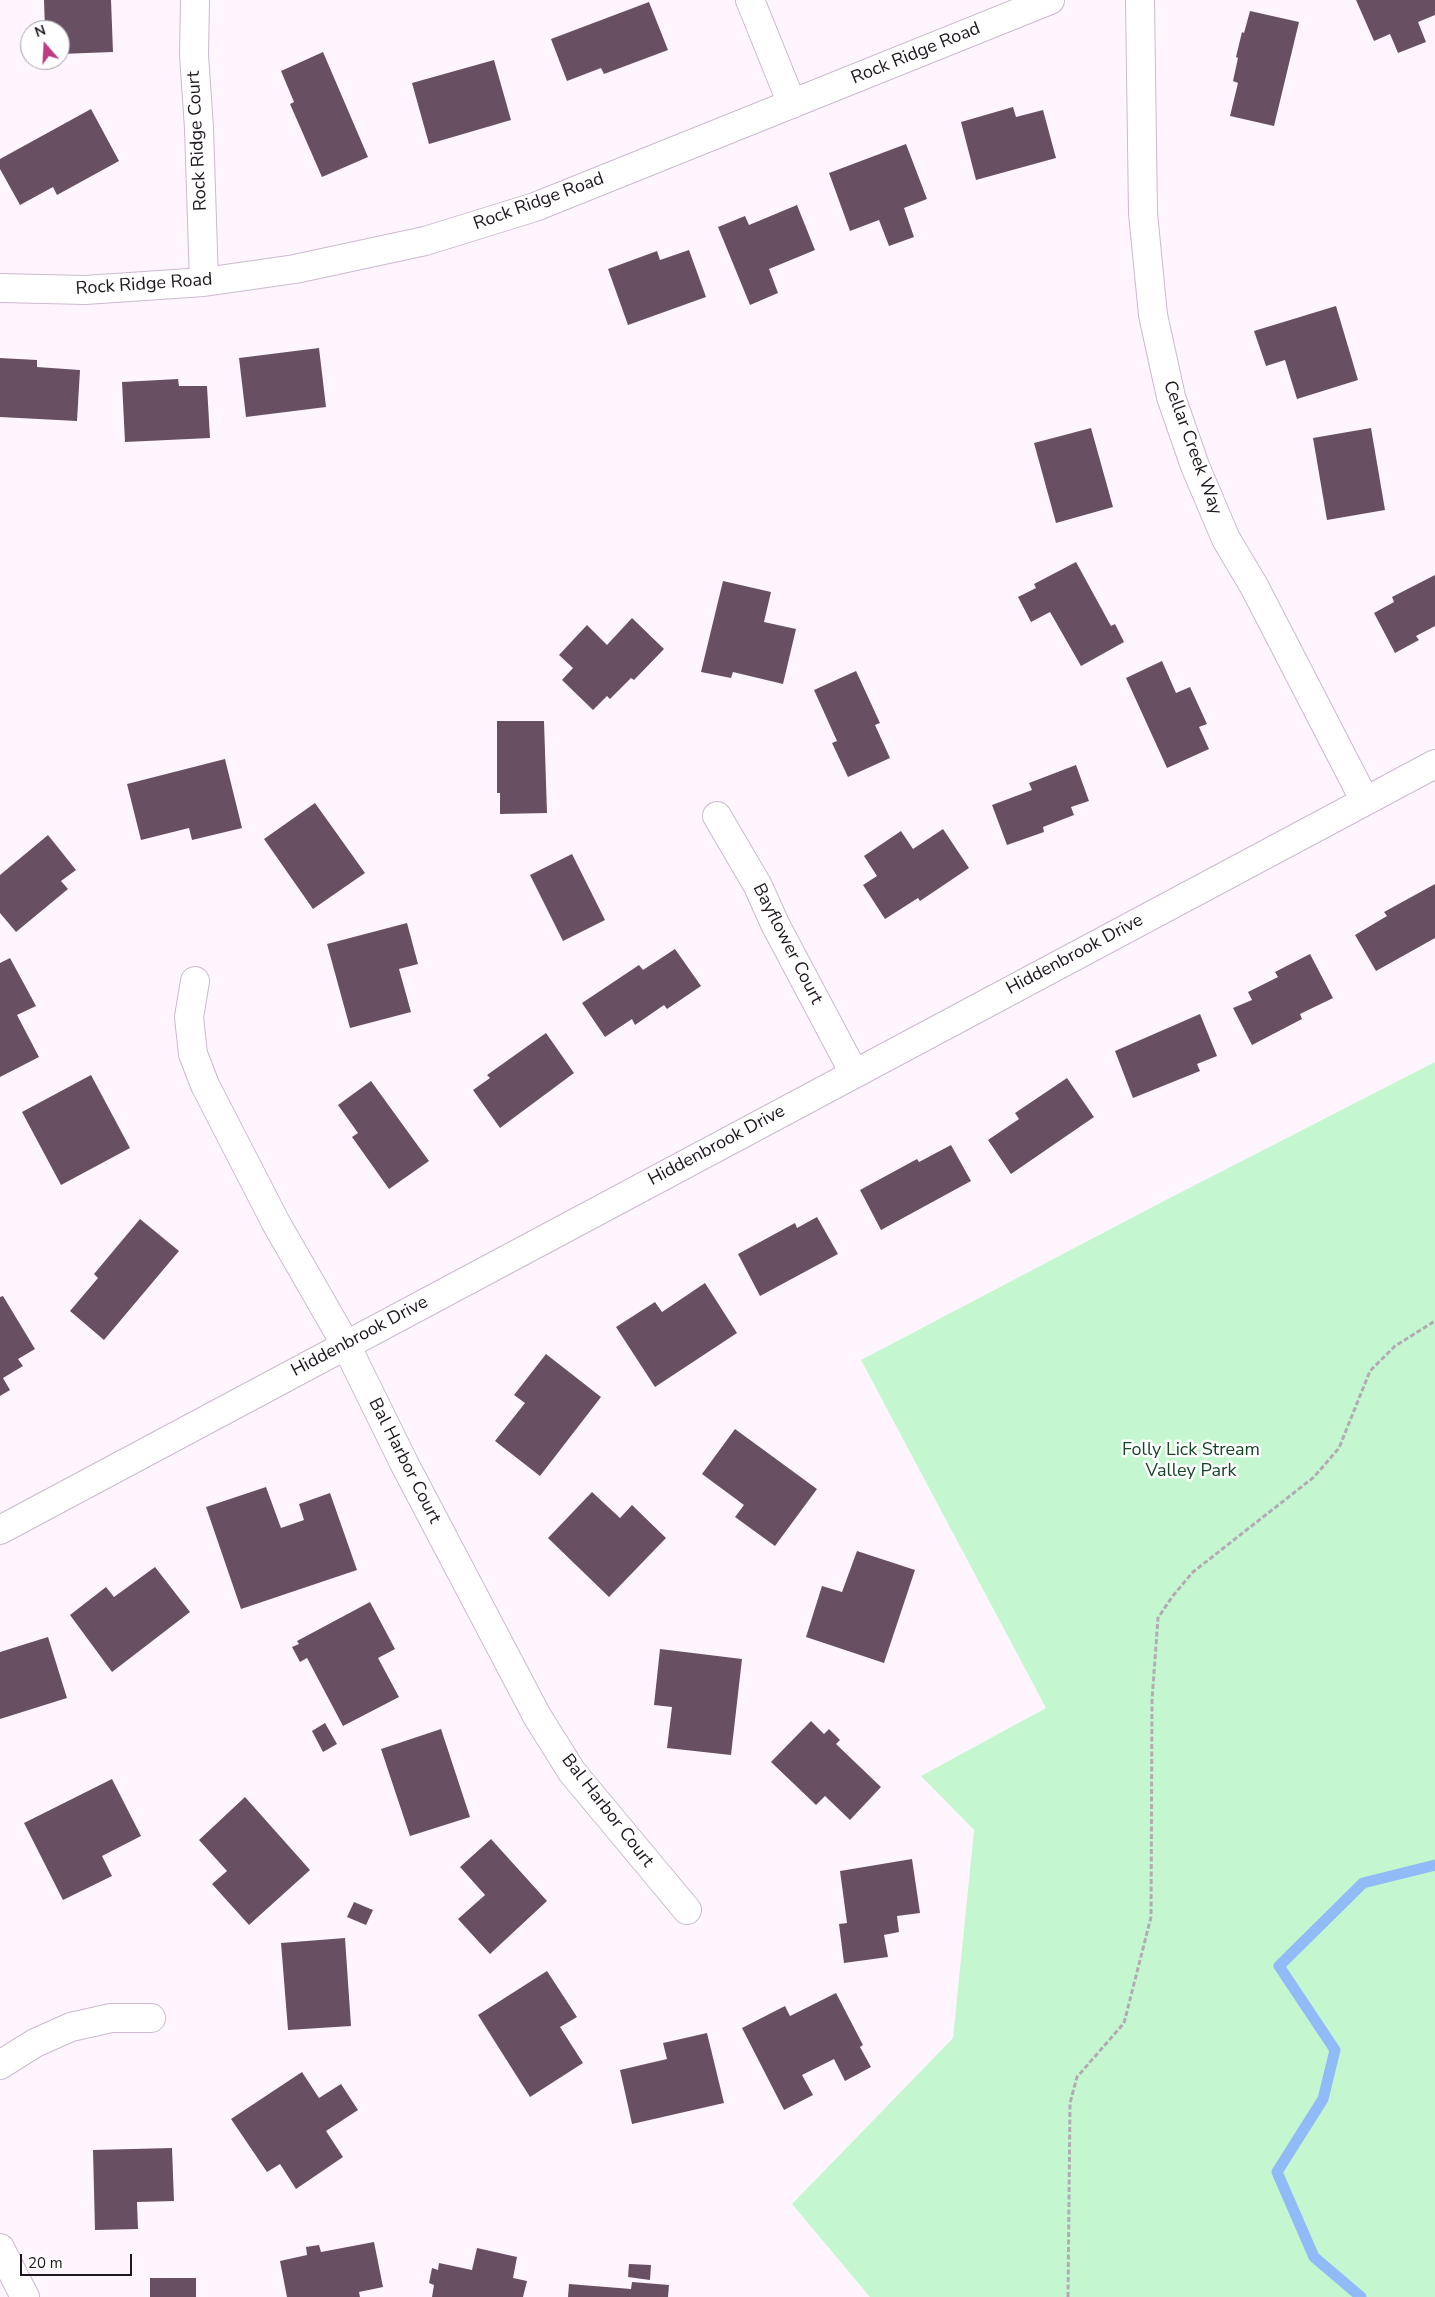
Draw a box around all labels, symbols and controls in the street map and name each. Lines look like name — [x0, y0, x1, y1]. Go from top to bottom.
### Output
street label: Rock Ridge Road — [848, 18, 984, 90]
north arrow — [20, 20, 70, 70]
text: N — [32, 21, 48, 42]
street label: Rock Ridge Court — [184, 70, 212, 212]
street label: Rock Ridge Road — [471, 168, 607, 236]
street label: Rock Ridge Road — [75, 269, 213, 301]
street label: Cellar Creek Way — [1158, 378, 1226, 518]
street label: Bayflower Court — [747, 880, 827, 1008]
street label: Hiddenbrook Drive — [1003, 910, 1147, 1000]
street label: Hiddenbrook Drive — [645, 1101, 789, 1191]
street label: Hiddenbrook Drive — [288, 1292, 432, 1382]
street label: Bal Harbor Court — [363, 1395, 445, 1527]
park label: Folly Lick Stream Valley Park — [1122, 1440, 1260, 1482]
street label: Bal Harbor Court — [556, 1750, 658, 1872]
scale bar — [22, 2244, 135, 2276]
text: 20 m — [28, 2253, 63, 2273]

